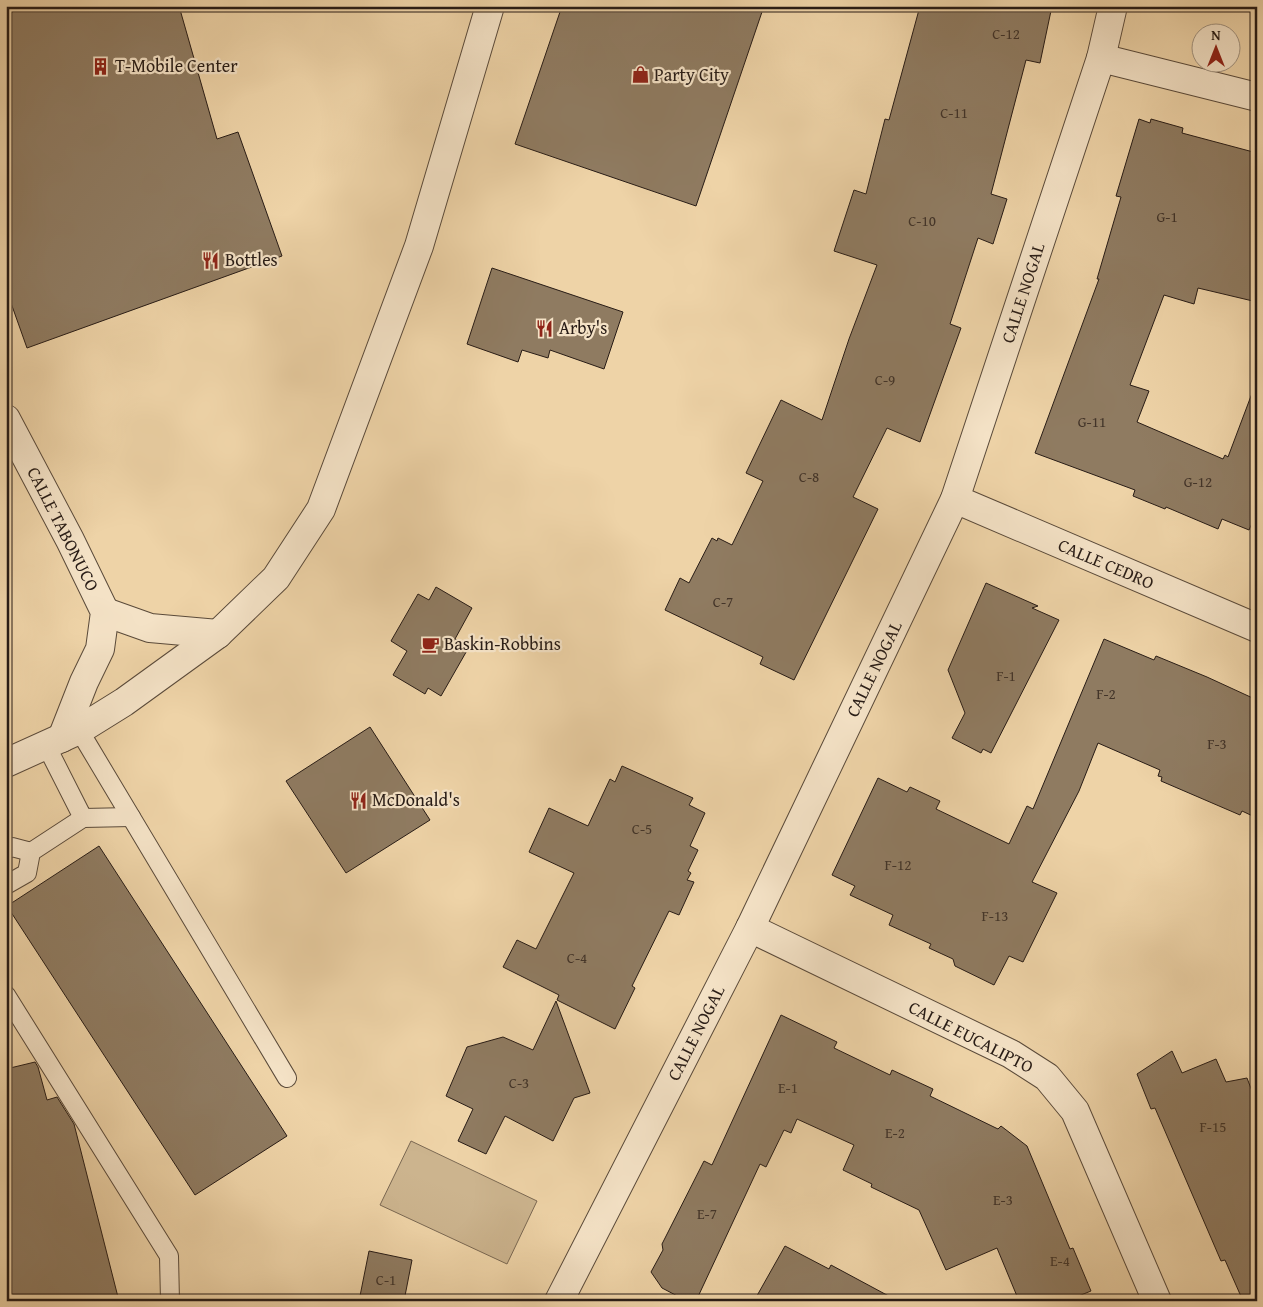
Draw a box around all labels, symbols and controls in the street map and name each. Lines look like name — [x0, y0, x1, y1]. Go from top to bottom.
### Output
north arrow — [1190, 22, 1240, 72]
house number: C-12 — [992, 23, 1020, 44]
text: N — [1211, 25, 1221, 45]
place label: T-Mobile Center — [115, 52, 238, 79]
building icon: T-Mobile Center — [91, 56, 111, 76]
place label: Party City — [654, 61, 729, 88]
shop icon: Party City — [630, 65, 650, 85]
house number: C-11 — [940, 102, 968, 123]
house number: G-1 — [1156, 206, 1178, 227]
house number: C-10 — [908, 210, 936, 231]
street label: CALLE NOGAL — [994, 239, 1051, 346]
place label: Bottles — [225, 246, 278, 273]
restaurant icon: Bottles — [201, 250, 221, 270]
place label: Arby's — [559, 314, 607, 341]
restaurant icon: Arby's — [535, 318, 555, 338]
house number: C-9 — [875, 369, 895, 390]
house number: G-11 — [1078, 411, 1106, 432]
street label: CALLE TABONUCO — [20, 462, 106, 596]
house number: C-8 — [799, 466, 819, 487]
house number: G-12 — [1184, 471, 1212, 492]
street label: CALLE CEDRO — [1054, 531, 1158, 596]
house number: C-7 — [713, 591, 733, 612]
street label: CALLE NOGAL — [839, 616, 909, 721]
place label: Baskin-Robbins — [444, 630, 561, 657]
cafe icon: Baskin-Robbins — [420, 634, 440, 654]
house number: F-1 — [996, 665, 1016, 686]
house number: F-2 — [1096, 683, 1116, 704]
house number: F-3 — [1207, 733, 1227, 754]
place label: McDonald's — [372, 786, 460, 813]
restaurant icon: McDonald's — [348, 790, 368, 810]
house number: C-5 — [632, 818, 652, 839]
house number: F-12 — [885, 854, 911, 875]
house number: F-13 — [982, 905, 1008, 926]
house number: C-4 — [567, 947, 587, 968]
street label: CALLE NOGAL — [660, 980, 731, 1085]
street label: CALLE EUCALIPTO — [904, 993, 1038, 1080]
house number: C-3 — [509, 1072, 529, 1093]
house number: E-1 — [778, 1077, 798, 1098]
house number: F-15 — [1200, 1116, 1226, 1137]
house number: E-2 — [885, 1122, 905, 1143]
house number: E-3 — [993, 1189, 1013, 1210]
house number: E-7 — [697, 1203, 717, 1224]
house number: E-4 — [1050, 1250, 1070, 1271]
house number: C-1 — [376, 1269, 396, 1290]

